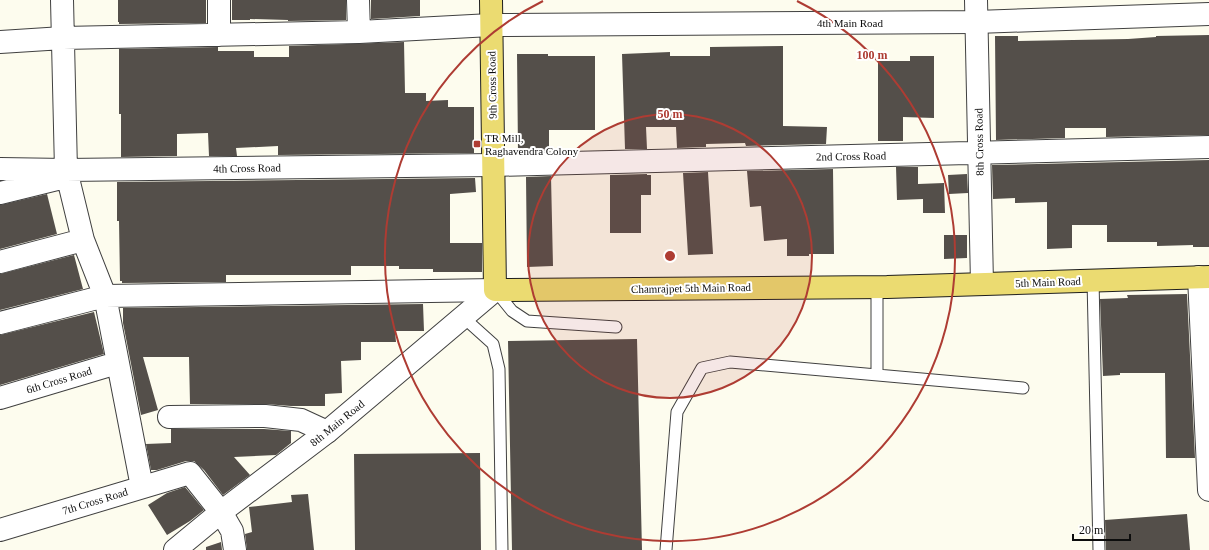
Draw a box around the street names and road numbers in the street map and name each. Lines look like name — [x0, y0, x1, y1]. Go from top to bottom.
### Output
street label: 4th Main Road — [817, 17, 883, 29]
street label: 9th Cross Road — [485, 50, 499, 119]
street label: 8th Cross Road — [972, 107, 986, 176]
street label: 2nd Cross Road — [816, 149, 887, 163]
street label: 4th Cross Road — [213, 161, 282, 175]
street label: 5th Main Road — [1015, 275, 1082, 289]
street label: Chamrajpet 5th Main Road — [631, 281, 752, 295]
street label: 6th Cross Road — [25, 364, 94, 396]
street label: 8th Main Road — [308, 397, 367, 448]
street label: 7th Cross Road — [61, 485, 130, 517]

